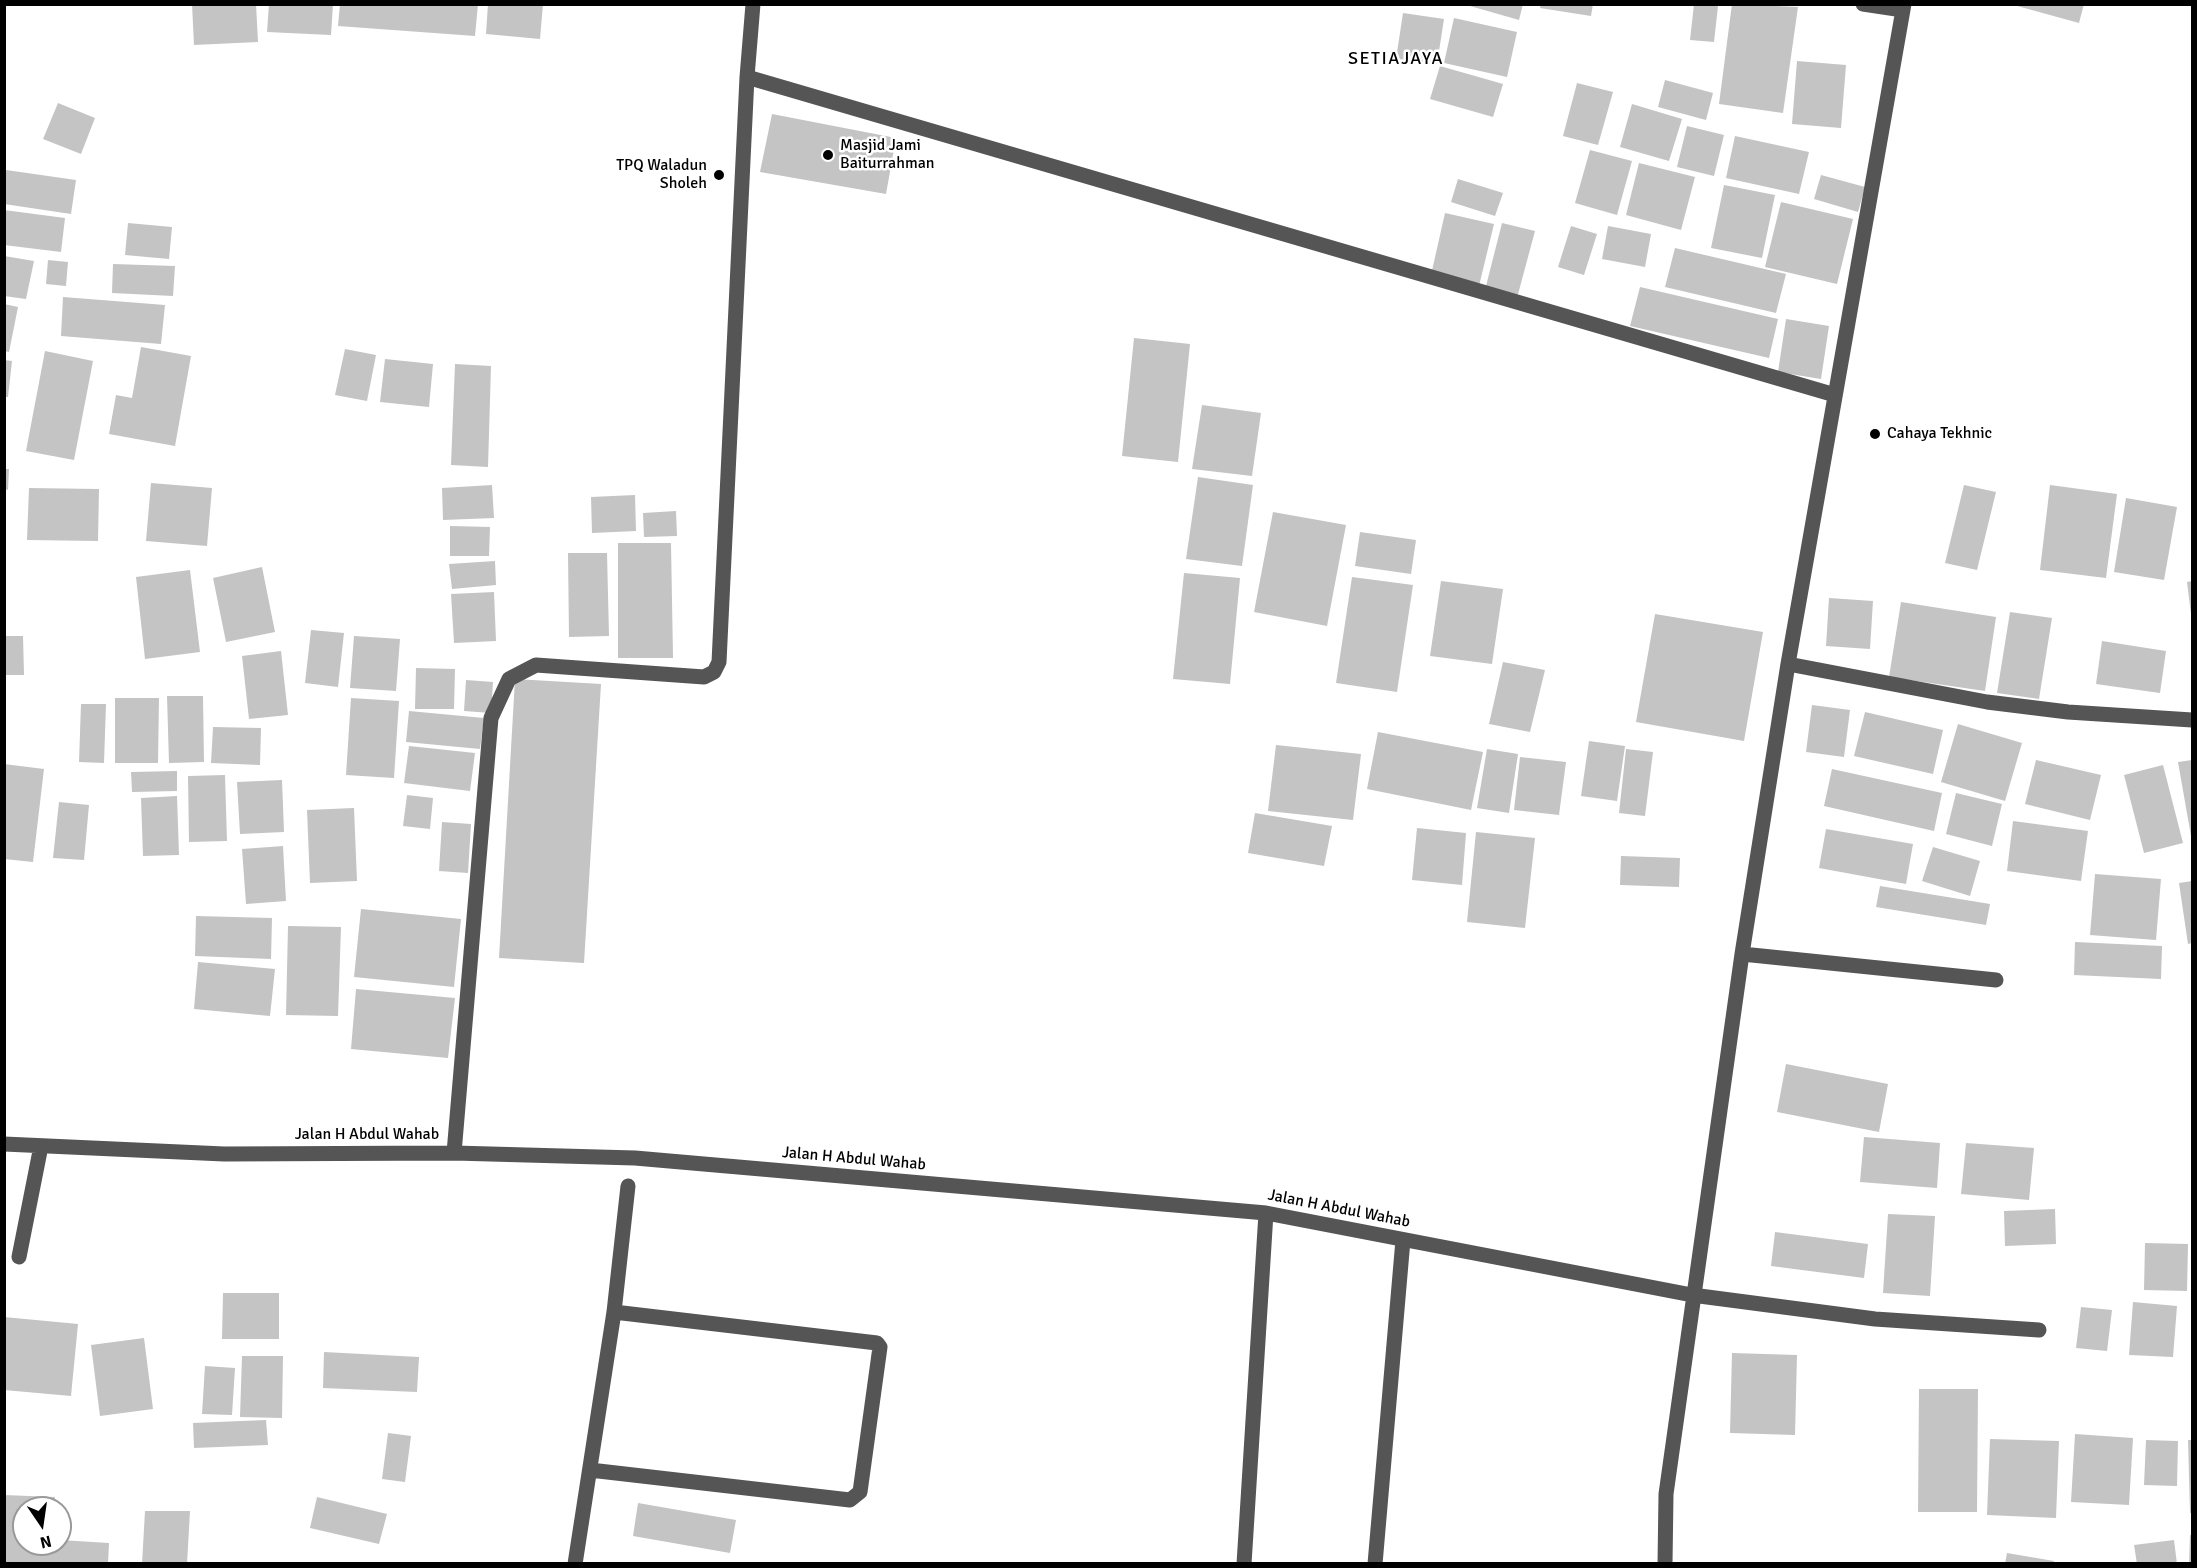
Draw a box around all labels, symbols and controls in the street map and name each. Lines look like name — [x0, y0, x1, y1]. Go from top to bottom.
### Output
district label: SETIAJAYA — [1348, 48, 1444, 70]
place label: Masjid Jami Baiturrahman — [840, 136, 935, 174]
marker: Masjid Jami Baiturrahman — [821, 148, 835, 162]
place label: TPQ Waladun Sholeh — [616, 156, 707, 194]
marker: TPQ Waladun Sholeh — [712, 168, 726, 182]
place label: Cahaya Tekhnic — [1887, 424, 1992, 444]
marker: Cahaya Tekhnic — [1868, 427, 1882, 441]
street label: Jalan H Abdul Wahab — [295, 1125, 439, 1145]
street label: Jalan H Abdul Wahab — [781, 1143, 927, 1175]
street label: Jalan H Abdul Wahab — [1266, 1186, 1412, 1232]
north arrow — [12, 1496, 72, 1556]
text: N — [38, 1531, 53, 1553]

